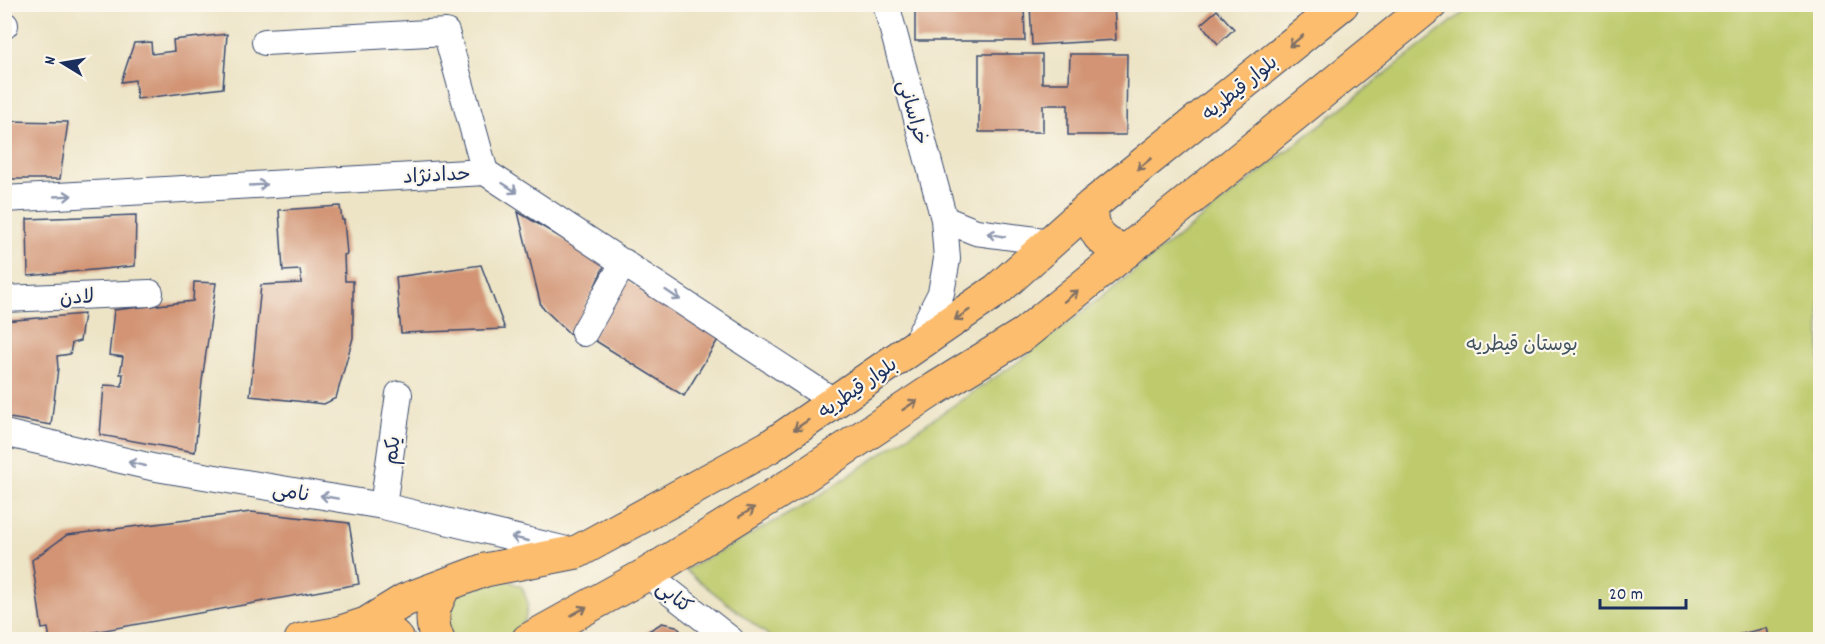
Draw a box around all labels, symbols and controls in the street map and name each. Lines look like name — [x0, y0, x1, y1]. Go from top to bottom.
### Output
north arrow — [33, 33, 93, 93]
one-way arrow — [1288, 35, 1304, 48]
street label: بلوار قیطریه — [1197, 50, 1285, 129]
text: N — [39, 54, 63, 67]
street label: خراسانی — [888, 77, 934, 149]
one-way arrow — [1136, 157, 1152, 170]
street label: حدادنژاد — [402, 161, 471, 193]
one-way arrow — [247, 179, 267, 190]
one-way arrow — [501, 182, 518, 194]
one-way arrow — [52, 190, 72, 201]
one-way arrow — [987, 229, 1007, 240]
street label: لادن — [59, 284, 95, 314]
one-way arrow — [665, 289, 681, 301]
one-way arrow — [1063, 289, 1079, 302]
one-way arrow — [953, 308, 970, 321]
park label: بوستان قیطریه — [1466, 332, 1578, 360]
street label: بلوار قیطریه — [814, 352, 904, 427]
one-way arrow — [901, 399, 917, 411]
one-way arrow — [793, 419, 810, 431]
street label: یکم — [378, 434, 410, 466]
one-way arrow — [128, 457, 147, 469]
street label: نامی — [270, 477, 311, 511]
one-way arrow — [320, 492, 340, 503]
one-way arrow — [738, 506, 755, 518]
one-way arrow — [511, 532, 530, 544]
scale bar — [1600, 572, 1686, 610]
street label: کتابی — [649, 575, 697, 622]
text: 20 m — [1609, 583, 1643, 608]
one-way arrow — [570, 605, 587, 617]

